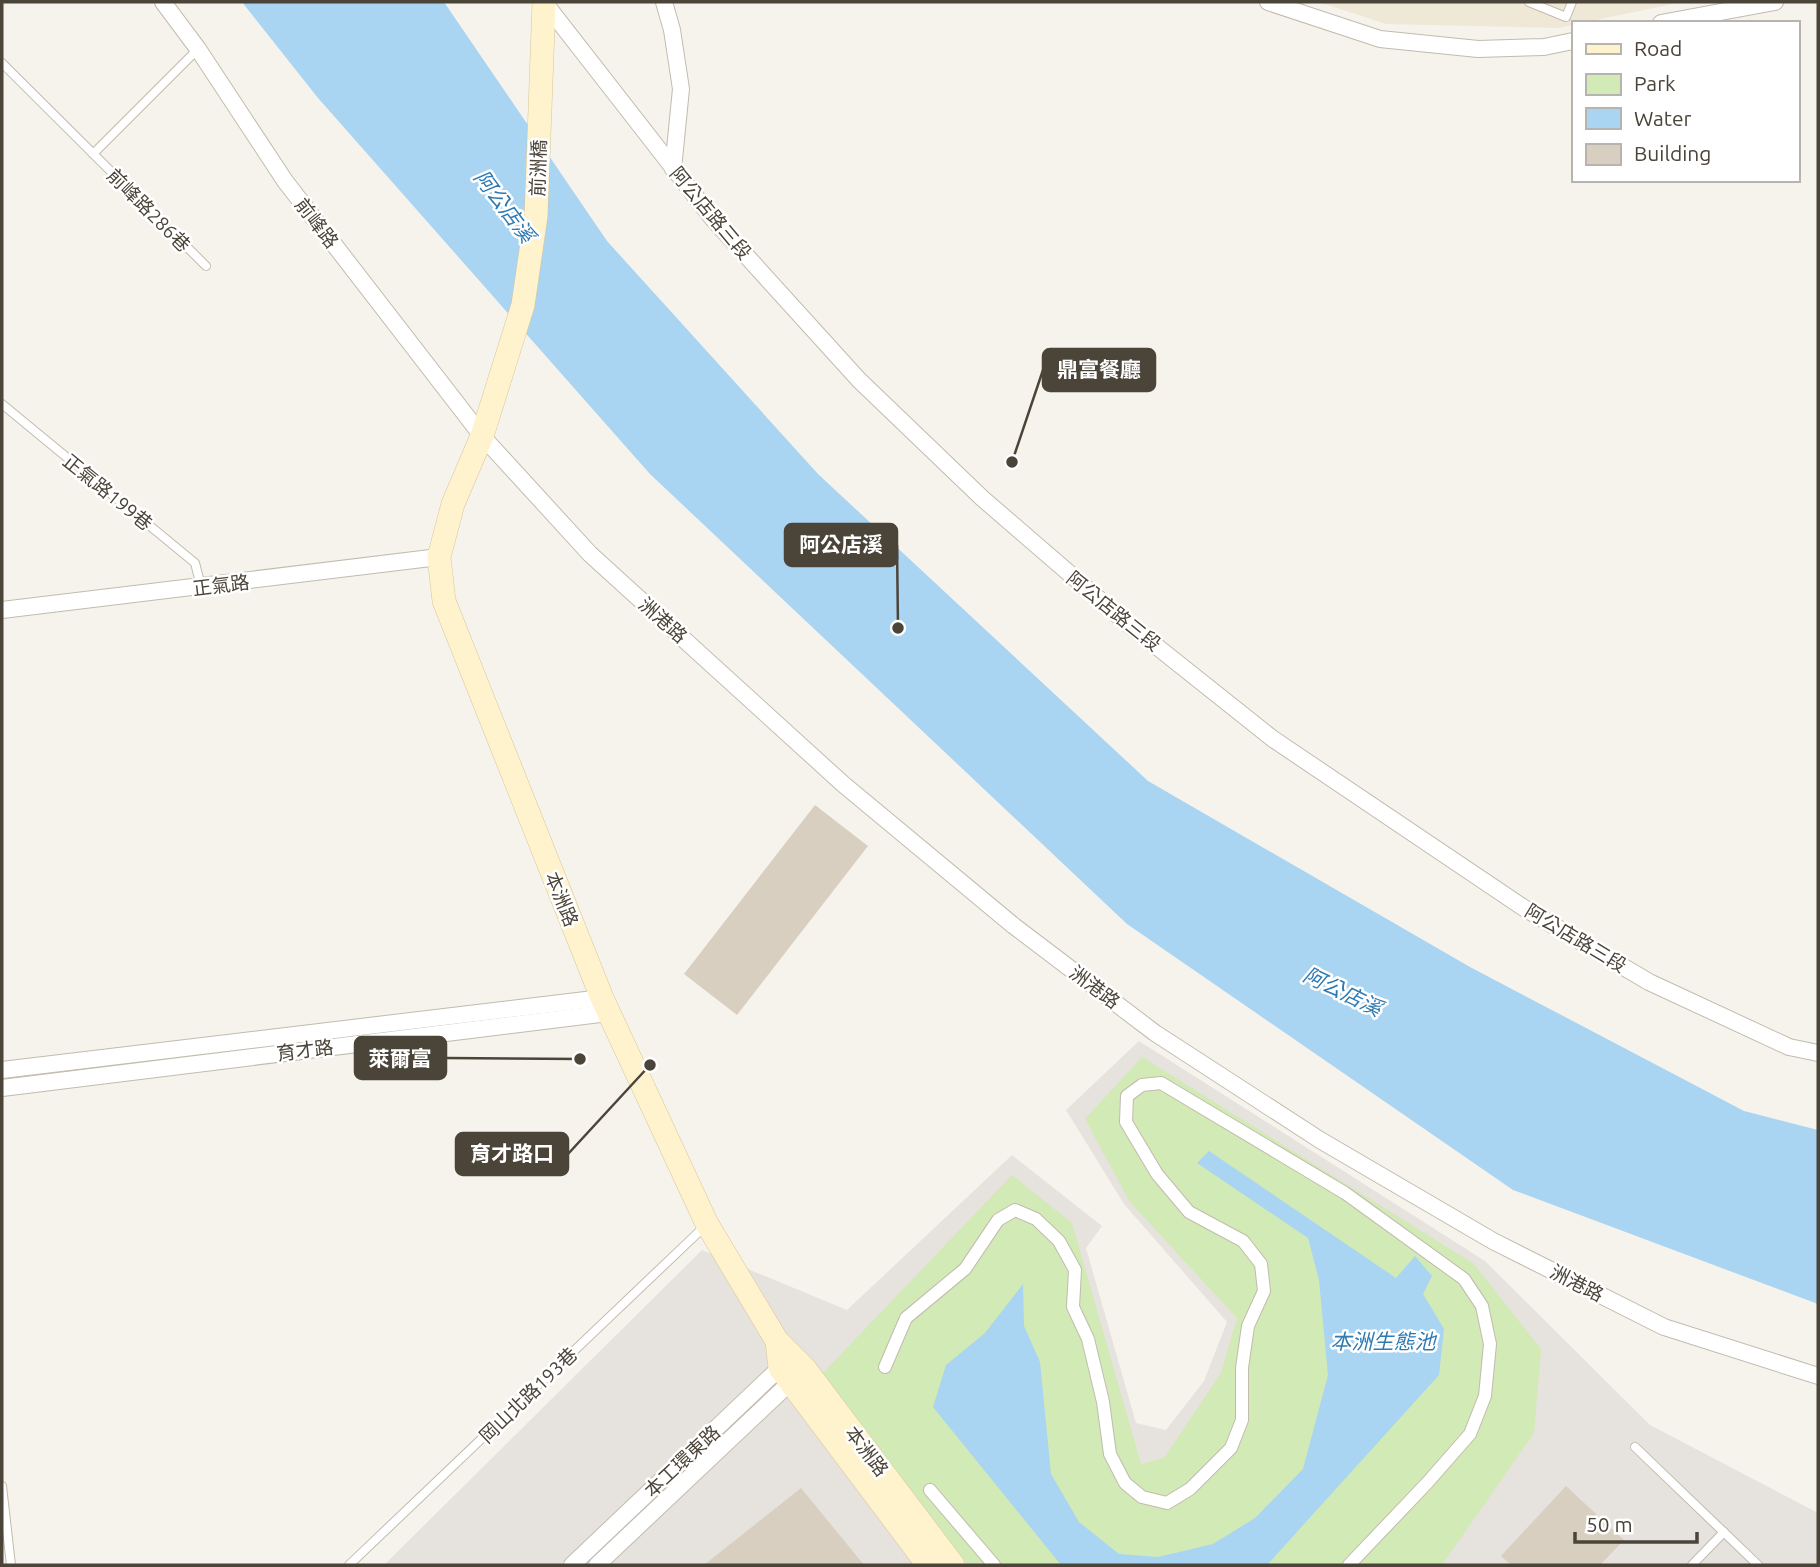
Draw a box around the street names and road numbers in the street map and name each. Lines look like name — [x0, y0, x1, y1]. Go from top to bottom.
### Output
street label: 前洲橋 — [526, 139, 550, 197]
street label: 阿公店路三段 — [666, 162, 756, 264]
street label: 前峰路286巷 — [103, 164, 195, 256]
street label: 前峰路 — [291, 194, 343, 252]
street label: 正氣路199巷 — [59, 449, 157, 535]
street label: 阿公店路三段 — [1063, 567, 1165, 655]
street label: 正氣路 — [191, 571, 251, 599]
street label: 洲港路 — [634, 593, 692, 647]
street label: 本洲路 — [541, 868, 583, 930]
street label: 阿公店路三段 — [1521, 899, 1631, 977]
street label: 洲港路 — [1066, 961, 1124, 1013]
street label: 育才路 — [275, 1036, 335, 1064]
street label: 洲港路 — [1547, 1260, 1607, 1306]
street label: 岡山北路193巷 — [475, 1343, 581, 1447]
street label: 本工環東路 — [640, 1421, 724, 1501]
street label: 本洲路 — [841, 1422, 893, 1480]

